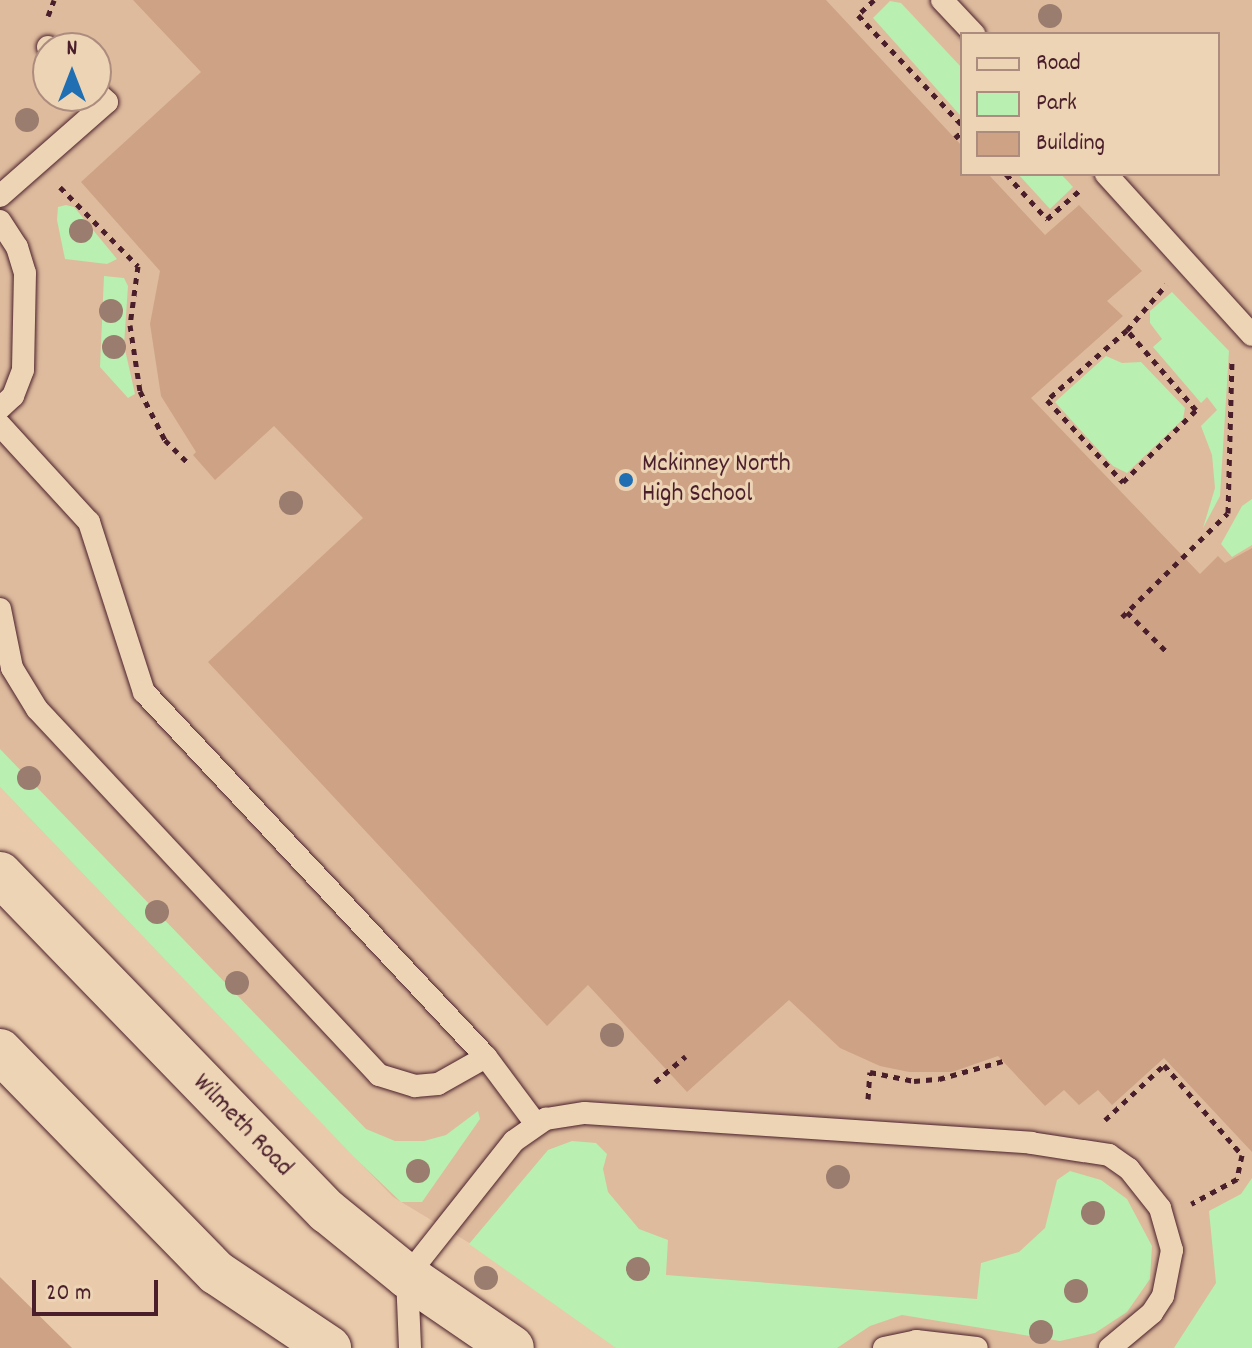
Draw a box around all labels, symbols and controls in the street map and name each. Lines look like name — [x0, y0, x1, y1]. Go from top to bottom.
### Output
north arrow — [32, 32, 112, 112]
legend — [960, 32, 1220, 176]
text: N — [67, 34, 77, 65]
text: Road — [1036, 47, 1081, 81]
text: Park — [1036, 87, 1077, 121]
text: Building — [1036, 127, 1105, 161]
place label: Mckinney North High School — [642, 449, 791, 510]
marker: Mckinney North High School — [617, 471, 635, 489]
street label: Wilmeth Road — [185, 1068, 299, 1184]
scale bar — [36, 1264, 162, 1314]
text: 20 m — [46, 1277, 92, 1311]

